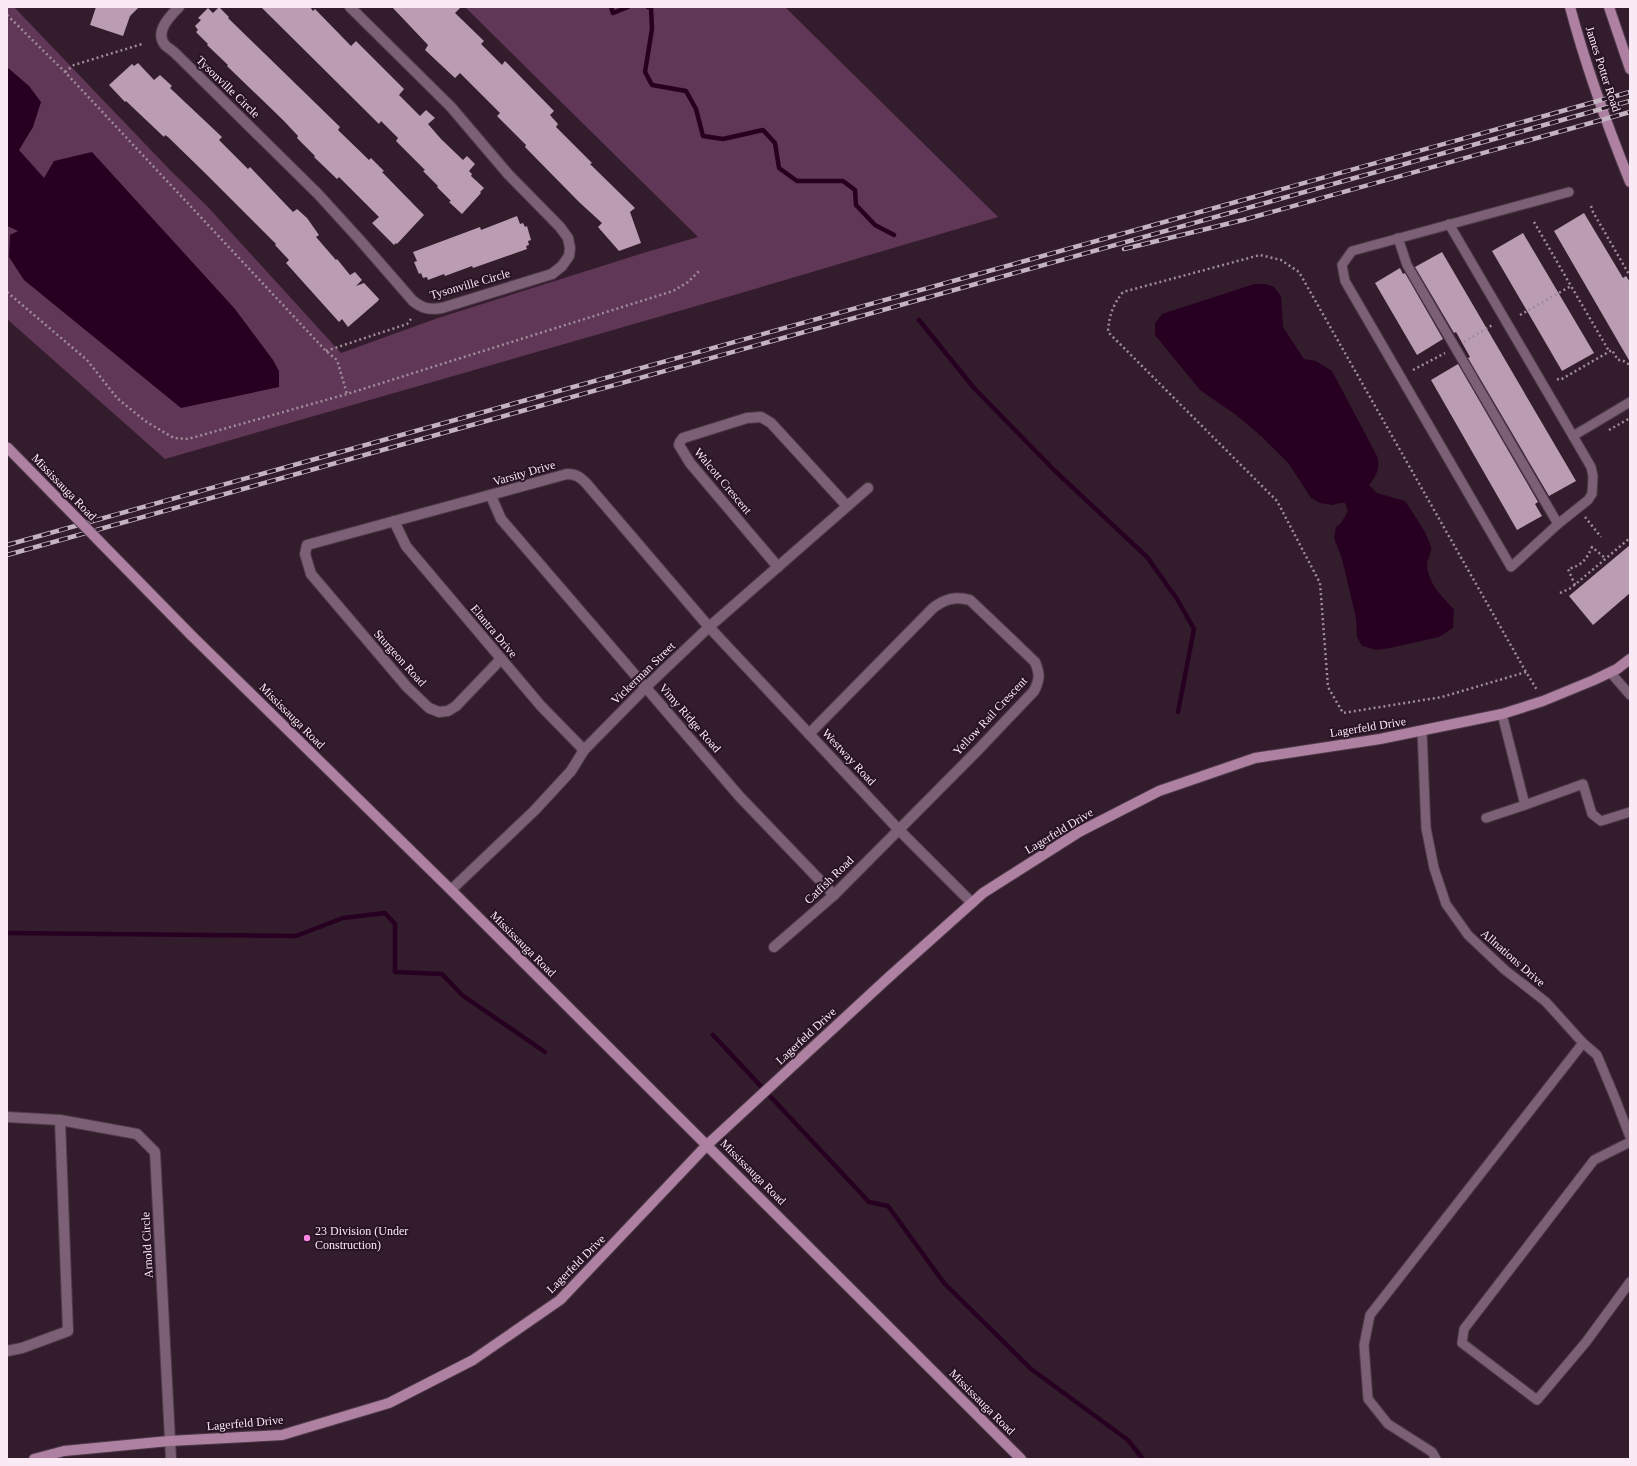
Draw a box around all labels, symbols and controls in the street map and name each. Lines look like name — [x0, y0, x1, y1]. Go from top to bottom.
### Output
street label: James Potter Road — [1583, 24, 1623, 114]
street label: Tysonville Circle — [193, 53, 263, 121]
street label: Tysonville Circle — [428, 266, 512, 302]
street label: Walcott Crescent — [691, 445, 755, 517]
street label: Mississauga Road — [29, 451, 99, 523]
street label: Varsity Drive — [491, 457, 557, 489]
street label: Elantra Drive — [468, 602, 520, 660]
street label: Sturgeon Road — [371, 627, 429, 689]
street label: Vickerman Street — [608, 638, 678, 707]
street label: Yellow Rail Crescent — [950, 673, 1030, 758]
street label: Mississauga Road — [256, 680, 328, 752]
street label: Vimy Ridge Road — [656, 681, 724, 755]
street label: Lagerfeld Drive — [1329, 714, 1407, 740]
street label: Westway Road — [819, 726, 879, 788]
street label: Lagerfeld Drive — [1022, 805, 1096, 857]
street label: Catfish Road — [801, 853, 857, 907]
street label: Mississauga Road — [487, 908, 559, 980]
street label: Allnations Drive — [1478, 926, 1548, 990]
street label: Lagerfeld Drive — [773, 1005, 839, 1067]
street label: Mississauga Road — [717, 1136, 789, 1208]
street label: Arnold Circle — [138, 1212, 156, 1278]
place label: 23 Division (Under Construction) — [315, 1224, 408, 1252]
street label: Lagerfeld Drive — [544, 1232, 608, 1296]
marker: 23 Division (Under Construction) — [302, 1233, 312, 1243]
street label: Mississauga Road — [946, 1366, 1018, 1438]
street label: Lagerfeld Drive — [206, 1413, 284, 1433]

